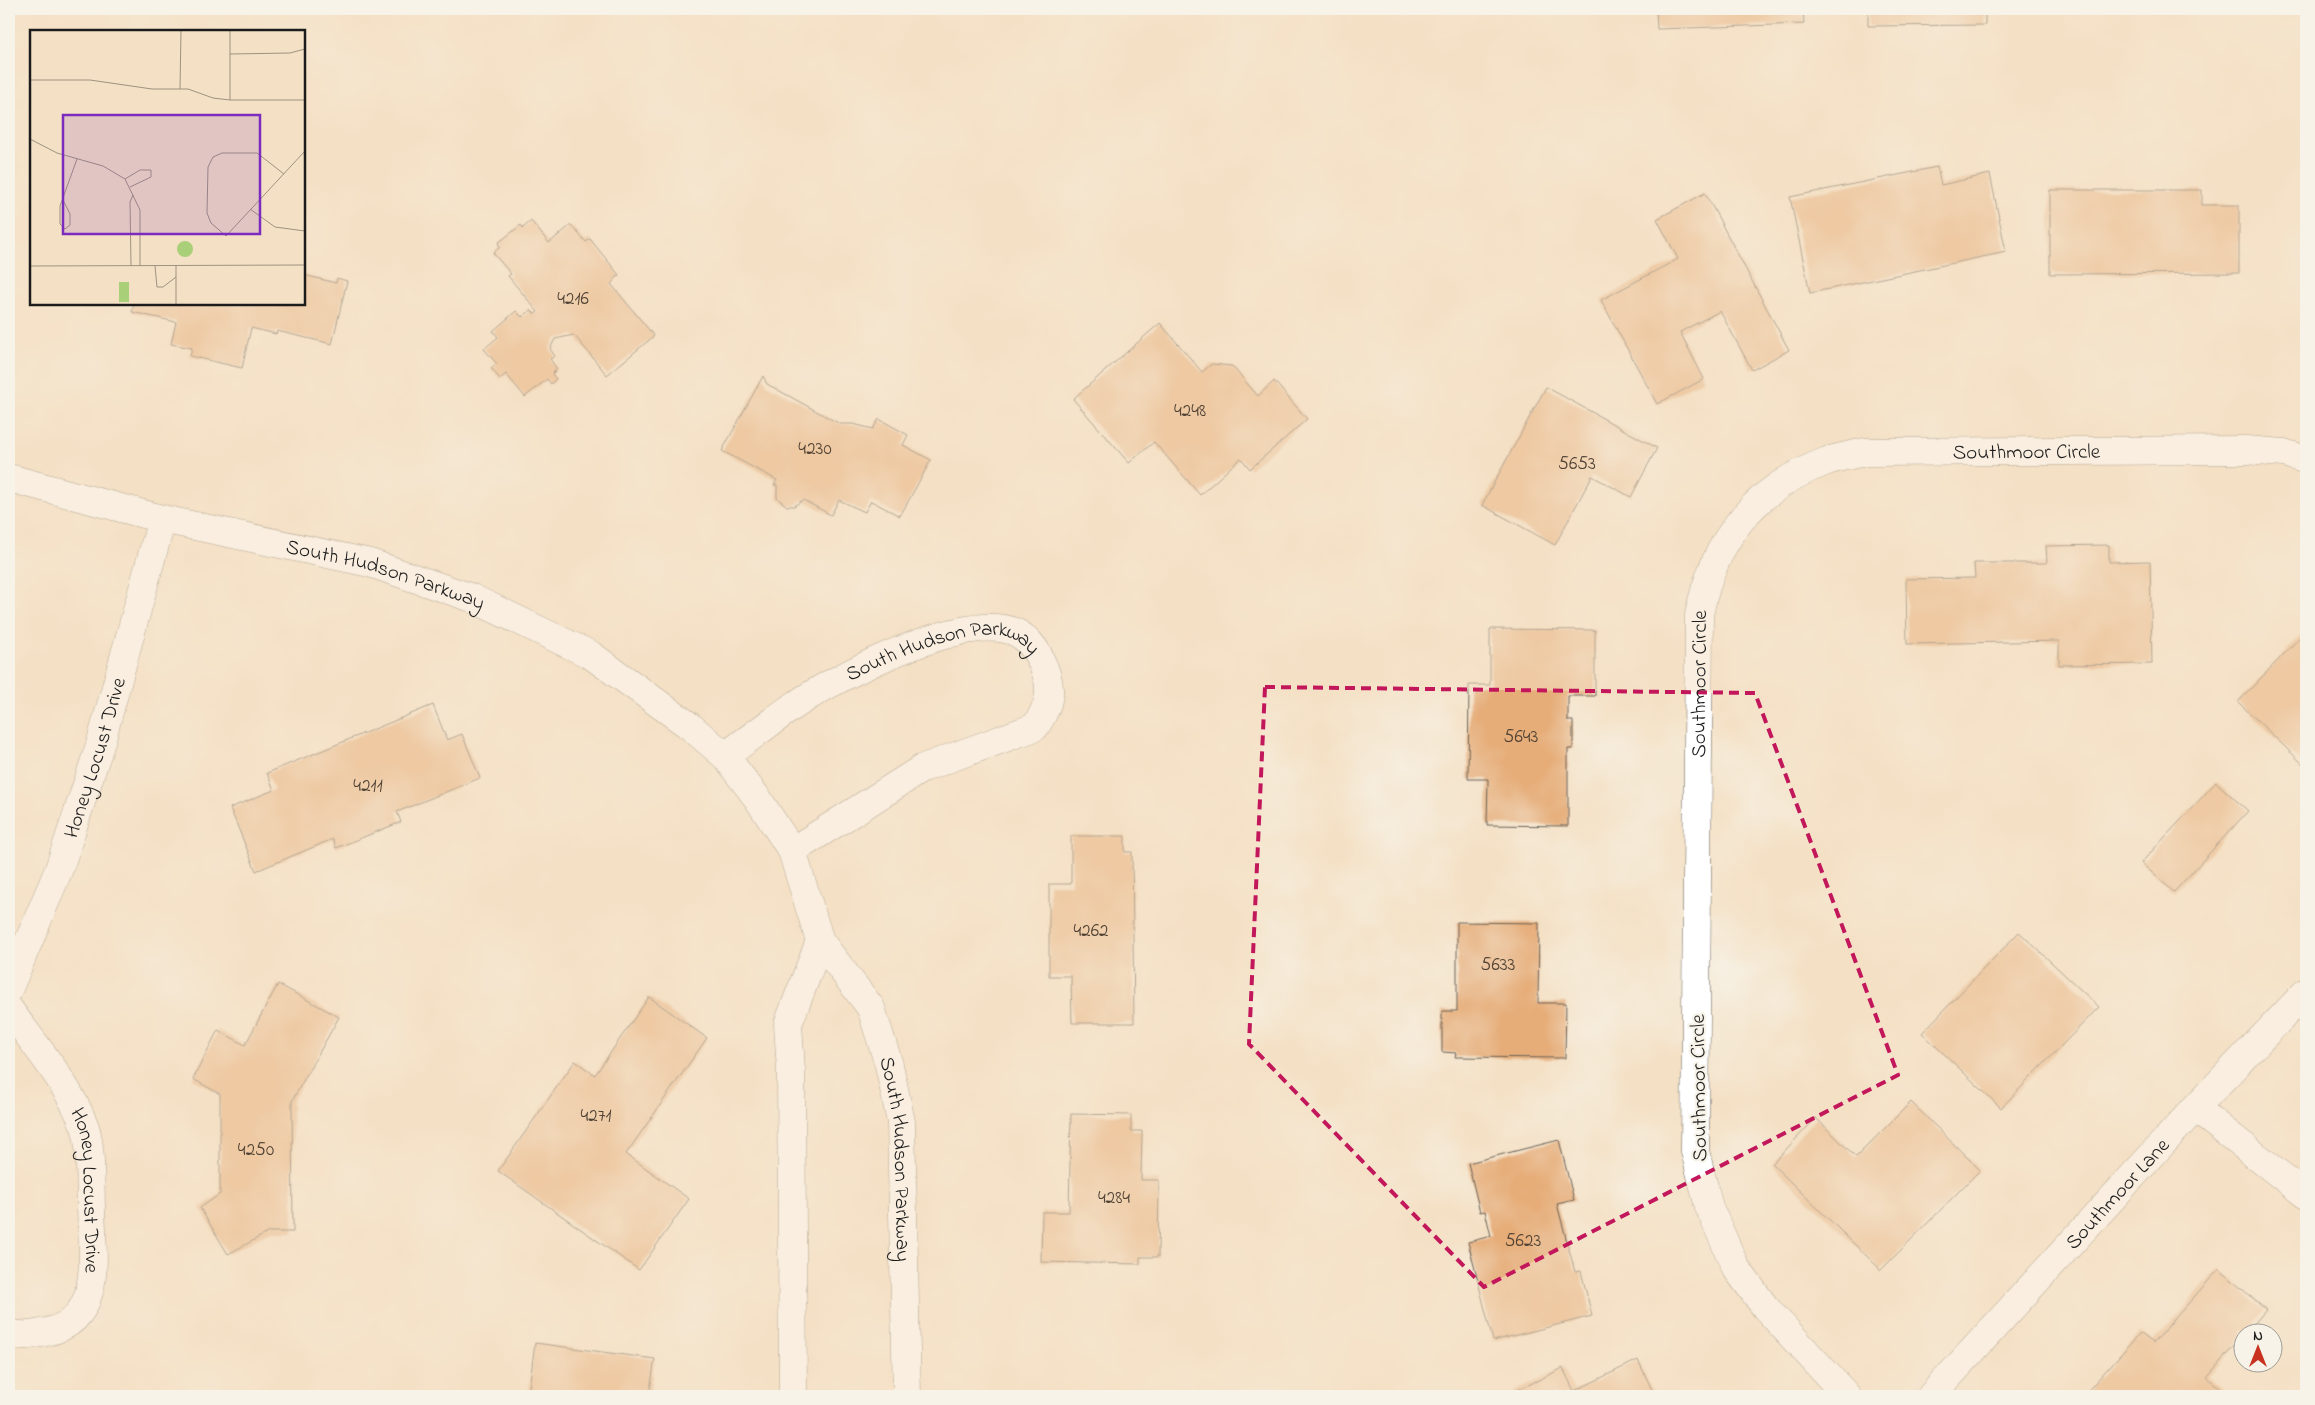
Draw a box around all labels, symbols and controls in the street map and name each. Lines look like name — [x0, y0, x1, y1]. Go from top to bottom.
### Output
inset map — [30, 30, 305, 305]
house number: 4216 — [557, 286, 589, 313]
house number: 4248 — [1174, 398, 1206, 425]
house number: 4230 — [798, 436, 832, 463]
street label: Southmoor Circle — [1953, 438, 2101, 469]
house number: 5653 — [1558, 451, 1596, 478]
street label: South Hudson Parkway — [283, 533, 490, 621]
street label: Southmoor Circle — [1685, 610, 1716, 758]
street label: South Hudson Parkway — [841, 615, 1047, 690]
street label: Honey Locust Drive — [57, 674, 135, 842]
house number: 5643 — [1504, 724, 1539, 751]
house number: 4211 — [353, 773, 383, 800]
house number: 4262 — [1073, 918, 1109, 945]
house number: 5633 — [1481, 952, 1516, 979]
street label: Southmoor Circle — [1684, 1013, 1716, 1162]
street label: South Hudson Parkway — [870, 1053, 917, 1262]
street label: Honey Locust Drive — [61, 1103, 106, 1274]
house number: 4271 — [580, 1103, 612, 1130]
street label: Southmoor Lane — [2059, 1132, 2178, 1257]
house number: 4250 — [238, 1137, 274, 1164]
house number: 4284 — [1098, 1185, 1130, 1212]
house number: 5623 — [1505, 1228, 1541, 1255]
north arrow — [2232, 1322, 2282, 1372]
text: N — [2253, 1326, 2263, 1347]

